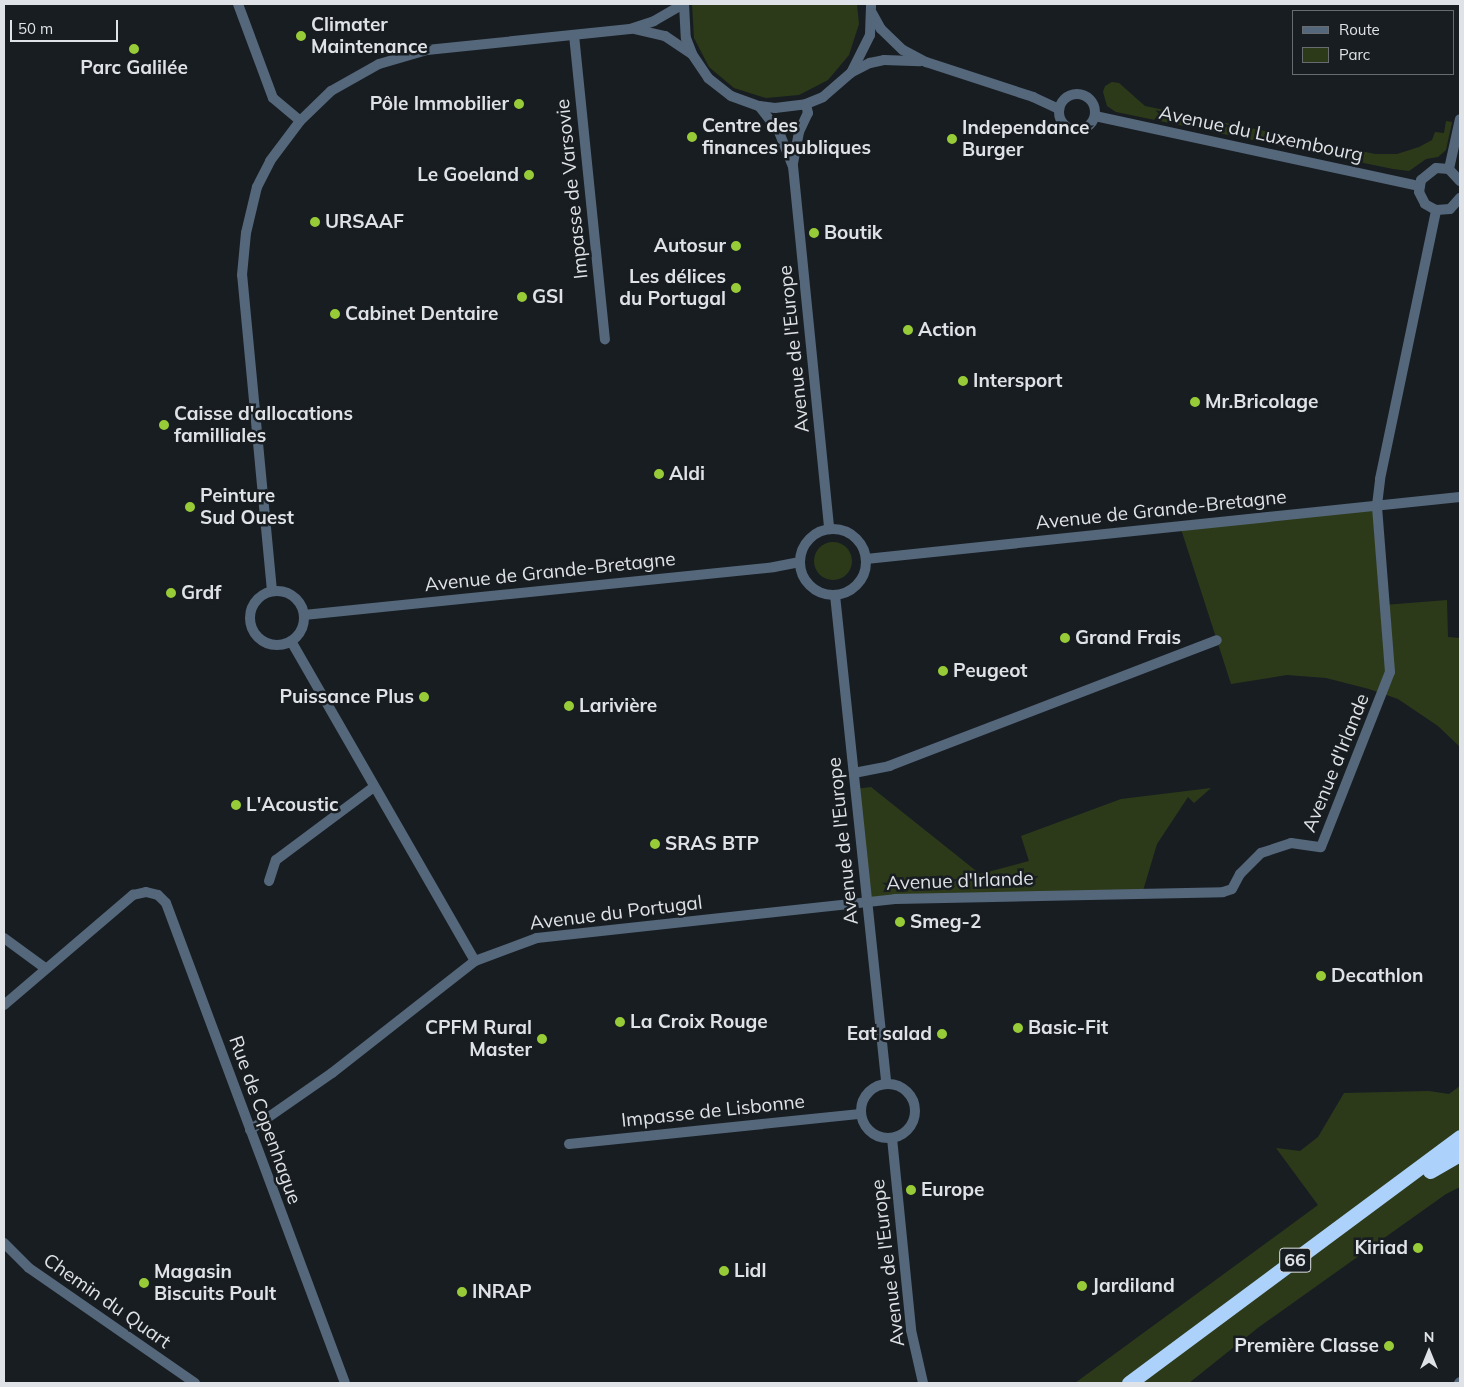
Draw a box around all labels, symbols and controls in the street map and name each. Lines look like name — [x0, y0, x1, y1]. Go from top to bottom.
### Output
scale bar — [12, 10, 120, 42]
legend — [1292, 10, 1454, 75]
place label: Climater Maintenance — [311, 14, 428, 58]
text: 50 m — [18, 19, 53, 38]
text: Route — [1339, 20, 1380, 39]
marker: Climater Maintenance — [295, 30, 307, 42]
marker: Parc Galilée — [128, 43, 140, 55]
text: Parc — [1339, 45, 1370, 64]
place label: Parc Galilée — [80, 57, 188, 79]
place label: Pôle Immobilier — [370, 93, 509, 115]
marker: Pôle Immobilier — [513, 98, 525, 110]
street label: Impasse de Varsovie — [551, 98, 593, 280]
street label: Avenue du Luxembourg — [1157, 101, 1365, 167]
place label: Centre des finances publiques — [702, 115, 871, 159]
place label: Independance Burger — [962, 117, 1090, 161]
marker: Centre des finances publiques — [686, 131, 698, 143]
marker: Independance Burger — [946, 133, 958, 145]
place label: Le Goeland — [417, 164, 519, 186]
marker: Le Goeland — [523, 169, 535, 181]
place label: URSAAF — [325, 211, 404, 233]
marker: URSAAF — [309, 216, 321, 228]
place label: Boutik — [824, 222, 882, 244]
marker: Boutik — [808, 227, 820, 239]
place label: Autosur — [654, 235, 726, 257]
marker: Autosur — [730, 240, 742, 252]
street label: Avenue de l'Europe — [774, 264, 814, 434]
place label: Les délices du Portugal — [619, 266, 726, 310]
marker: Les délices du Portugal — [730, 282, 742, 294]
place label: GSI — [532, 286, 564, 308]
marker: GSI — [516, 291, 528, 303]
place label: Cabinet Dentaire — [345, 303, 498, 325]
marker: Cabinet Dentaire — [329, 308, 341, 320]
place label: Action — [918, 319, 977, 341]
marker: Action — [902, 324, 914, 336]
place label: Intersport — [973, 370, 1062, 392]
marker: Intersport — [957, 375, 969, 387]
place label: Mr.Bricolage — [1205, 391, 1318, 413]
marker: Mr.Bricolage — [1189, 396, 1201, 408]
place label: Caisse d'allocations familliales — [174, 403, 353, 447]
marker: Caisse d'allocations familliales — [158, 419, 170, 431]
place label: Aldi — [669, 463, 705, 485]
marker: Aldi — [653, 468, 665, 480]
place label: Peinture Sud Ouest — [200, 485, 294, 529]
street label: Avenue de Grande-Bretagne — [1034, 485, 1288, 535]
marker: Peinture Sud Ouest — [184, 501, 196, 513]
street label: Avenue de Grande-Bretagne — [423, 547, 677, 597]
place label: Grdf — [181, 582, 221, 604]
marker: Grdf — [165, 587, 177, 599]
place label: Grand Frais — [1075, 627, 1181, 649]
marker: Grand Frais — [1059, 632, 1071, 644]
place label: Peugeot — [953, 660, 1027, 682]
marker: Peugeot — [937, 665, 949, 677]
place label: Puissance Plus — [279, 686, 414, 708]
street label: Avenue d'Irlande — [1298, 690, 1374, 836]
marker: Puissance Plus — [418, 691, 430, 703]
place label: Larivière — [579, 695, 657, 717]
marker: Larivière — [563, 700, 575, 712]
street label: Avenue de l'Europe — [823, 756, 863, 926]
place label: L'Acoustic — [246, 794, 339, 816]
marker: L'Acoustic — [230, 799, 242, 811]
place label: SRAS BTP — [665, 833, 759, 855]
marker: SRAS BTP — [649, 838, 661, 850]
street label: Avenue d'Irlande — [886, 867, 1034, 895]
street label: Avenue du Portugal — [528, 891, 704, 935]
place label: Smeg-2 — [910, 911, 981, 933]
marker: Smeg-2 — [894, 916, 906, 928]
place label: Decathlon — [1331, 965, 1424, 987]
marker: Decathlon — [1315, 970, 1327, 982]
place label: La Croix Rouge — [630, 1011, 768, 1033]
marker: La Croix Rouge — [614, 1016, 626, 1028]
place label: CPFM Rural Master — [425, 1017, 532, 1061]
place label: Basic-Fit — [1028, 1017, 1108, 1039]
marker: Basic-Fit — [1012, 1022, 1024, 1034]
place label: Eat salad — [847, 1023, 932, 1045]
marker: Eat salad — [936, 1028, 948, 1040]
street label: Rue de Copenhague — [224, 1033, 306, 1207]
marker: CPFM Rural Master — [536, 1033, 548, 1045]
street label: Impasse de Lisbonne — [620, 1090, 806, 1132]
street label: Avenue de l'Europe — [866, 1178, 910, 1348]
place label: Europe — [921, 1179, 984, 1201]
marker: Europe — [905, 1184, 917, 1196]
place label: Kiriad — [1354, 1237, 1408, 1259]
marker: Kiriad — [1412, 1242, 1424, 1254]
road number: 66 — [1279, 1244, 1311, 1276]
street label: Chemin du Quart — [39, 1249, 175, 1353]
place label: Lidl — [734, 1260, 766, 1282]
place label: Magasin Biscuits Poult — [154, 1261, 276, 1305]
marker: Lidl — [718, 1265, 730, 1277]
place label: Jardiland — [1092, 1275, 1175, 1297]
marker: Magasin Biscuits Poult — [138, 1277, 150, 1289]
marker: Jardiland — [1076, 1280, 1088, 1292]
place label: INRAP — [472, 1281, 532, 1303]
marker: INRAP — [456, 1286, 468, 1298]
north arrow — [1404, 1327, 1454, 1377]
text: N — [1424, 1328, 1434, 1346]
place label: Première Classe — [1234, 1335, 1379, 1357]
marker: Première Classe — [1383, 1340, 1395, 1352]

